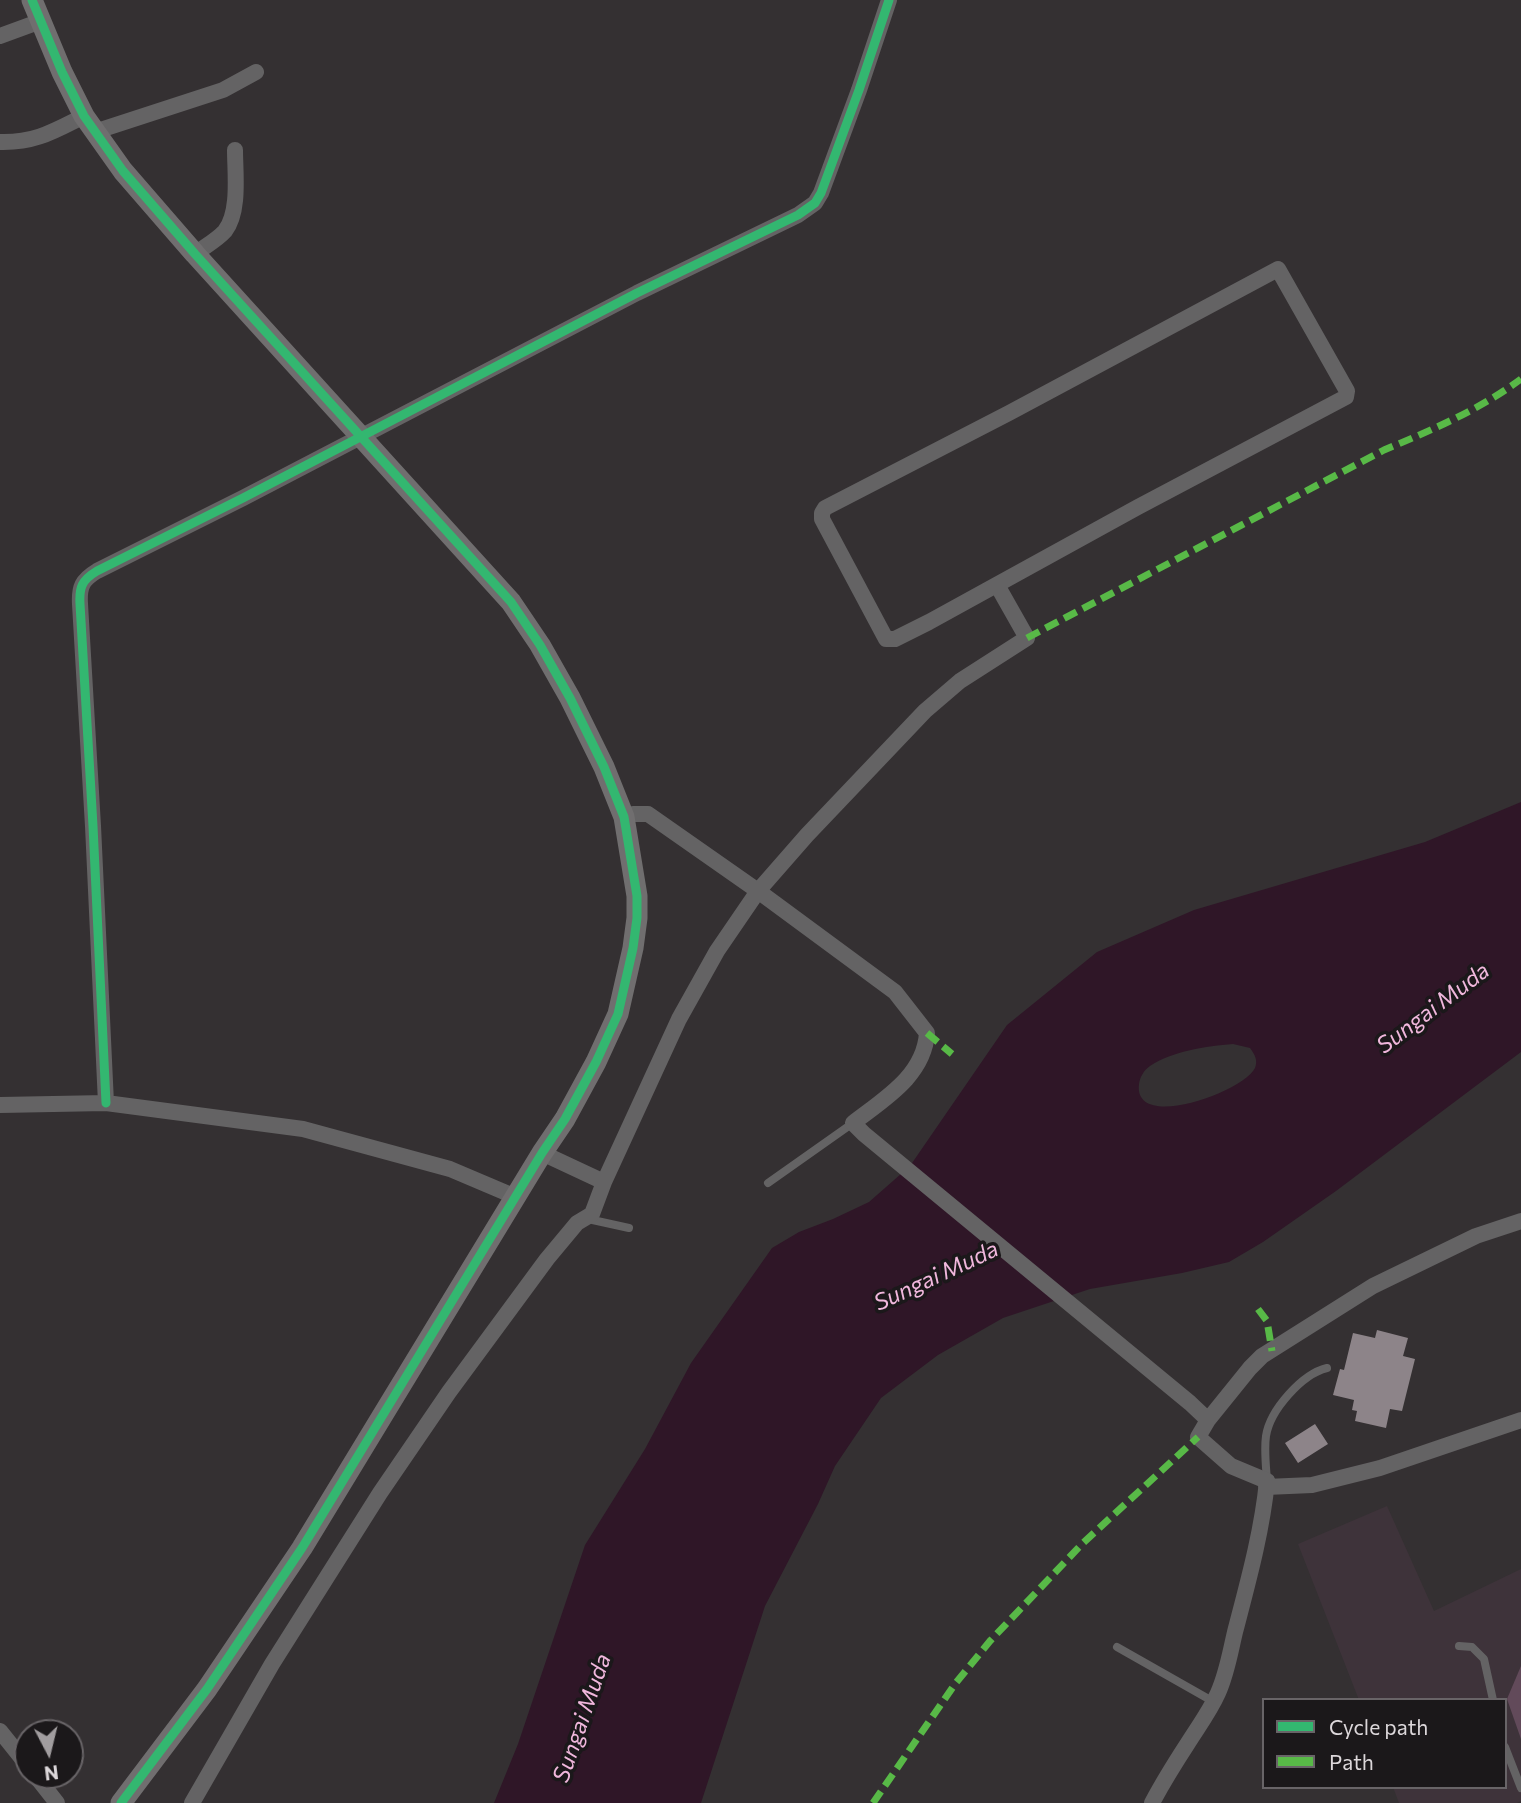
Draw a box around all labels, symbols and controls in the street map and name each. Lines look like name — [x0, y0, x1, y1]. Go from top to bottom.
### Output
water label: Sungai Muda — [1371, 957, 1495, 1059]
water label: Sungai Muda — [869, 1235, 1003, 1317]
water label: Sungai Muda — [547, 1650, 617, 1786]
legend — [1262, 1698, 1507, 1789]
text: Cycle path — [1329, 1714, 1428, 1739]
north arrow — [14, 1719, 84, 1789]
text: Path — [1329, 1749, 1374, 1774]
text: N — [43, 1761, 60, 1786]

